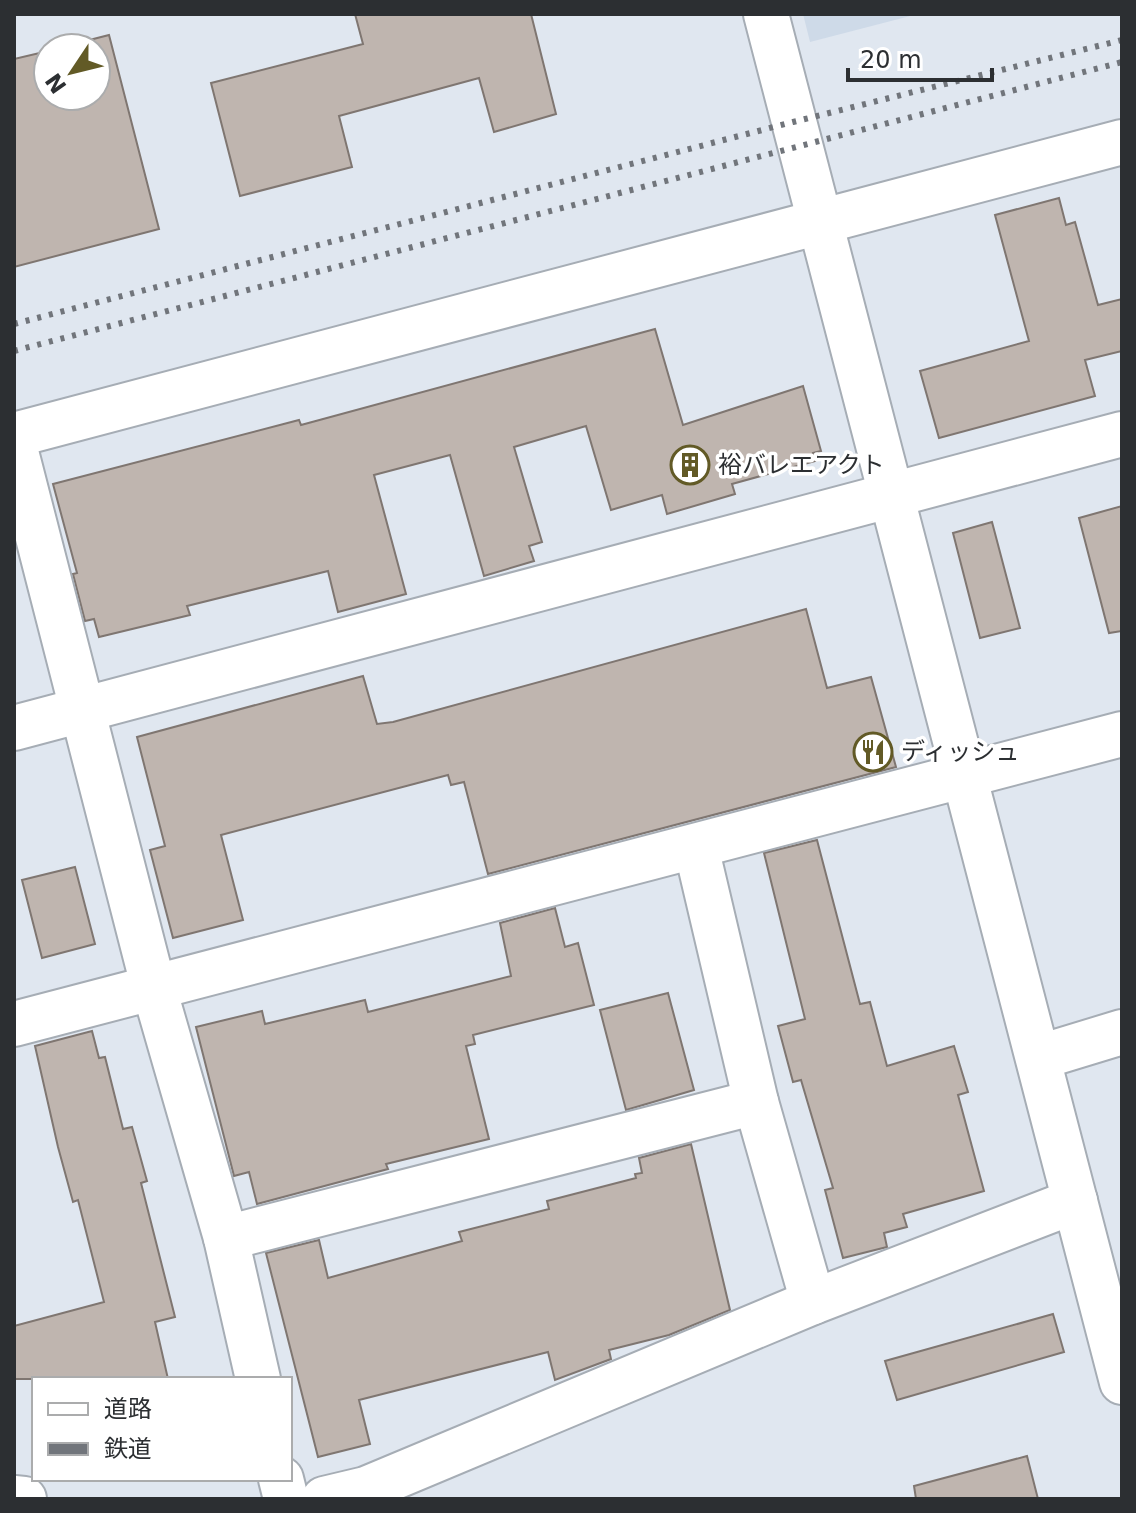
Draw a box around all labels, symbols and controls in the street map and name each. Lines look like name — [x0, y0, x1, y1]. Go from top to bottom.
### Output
north arrow — [32, 32, 112, 112]
scale bar — [848, 32, 992, 82]
text: 20 m — [860, 46, 922, 74]
text: N — [41, 68, 72, 98]
building icon: 裕バレエアクト — [669, 444, 711, 486]
place label: 裕バレエアクト — [718, 451, 885, 479]
restaurant icon: ディッシュ — [852, 731, 894, 773]
place label: ディッシュ — [901, 738, 1019, 766]
legend — [32, 1377, 292, 1481]
text: 道路 — [104, 1395, 152, 1423]
text: 鉄道 — [104, 1435, 152, 1463]

